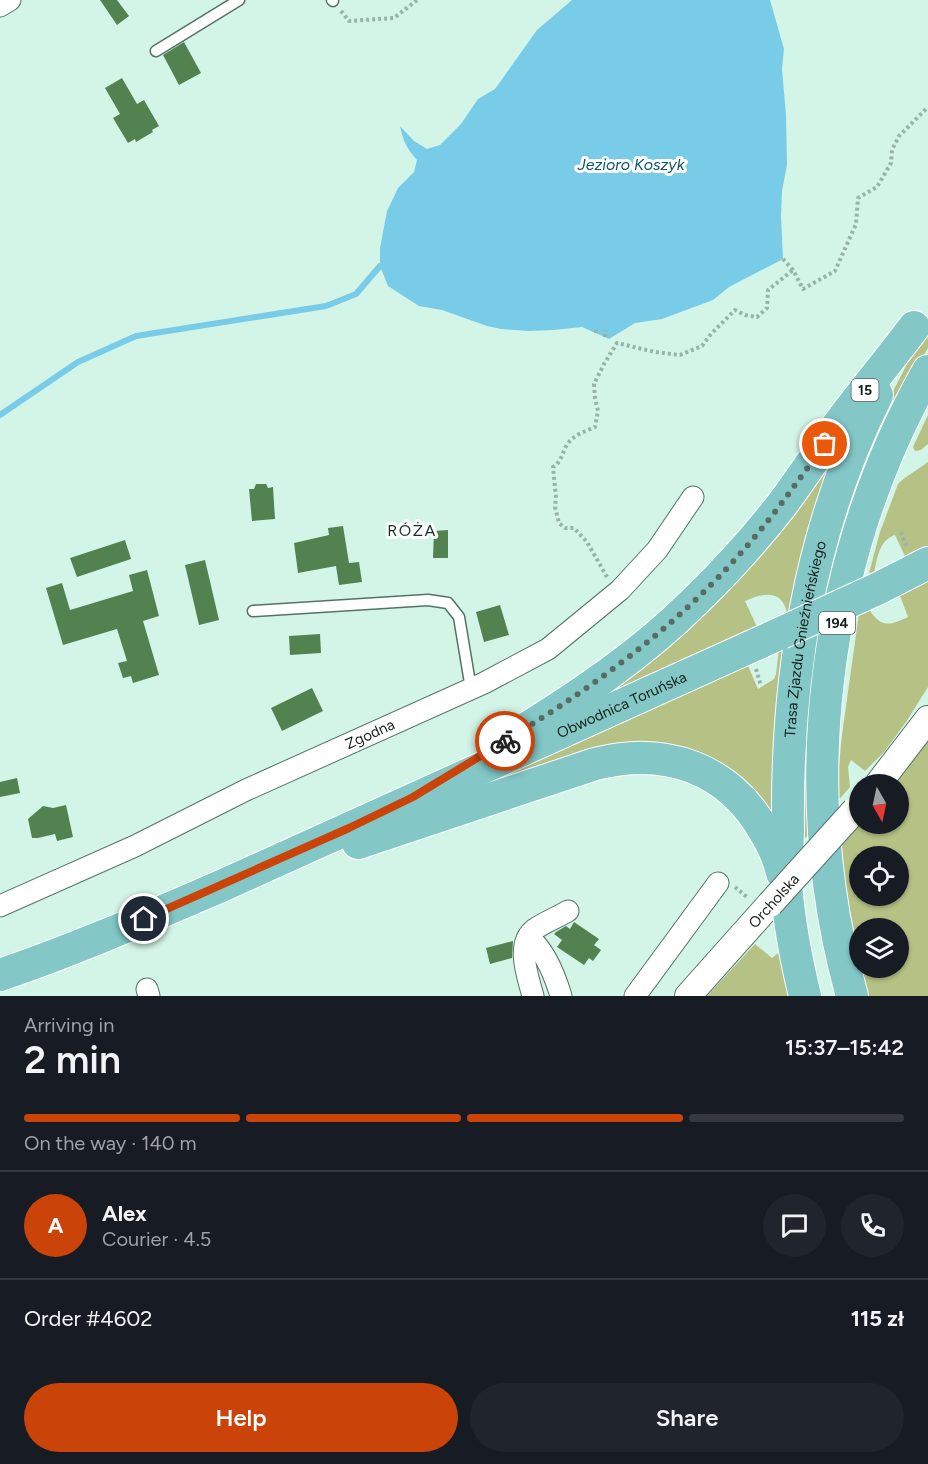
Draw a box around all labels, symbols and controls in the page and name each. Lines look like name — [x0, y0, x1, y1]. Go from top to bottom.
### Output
water label: Jezioro Koszyk — [576, 155, 686, 174]
road number: 15 — [852, 379, 878, 401]
pin — [799, 418, 850, 469]
icon: bag — [808, 427, 841, 460]
district label: RÓŻA — [387, 521, 437, 540]
street label: Trasa Zjazdu Gnieźnieńskiego — [781, 538, 830, 738]
road number: 194 — [819, 612, 855, 634]
street label: Obwodnica Toruńska — [554, 668, 689, 742]
courier — [475, 711, 535, 771]
street label: Zgodna — [343, 715, 397, 753]
icon: bike — [489, 725, 522, 758]
north arrow — [849, 774, 909, 834]
map controls — [849, 774, 909, 978]
button: locate — [849, 846, 909, 906]
street label: Orcholska — [745, 870, 803, 932]
pin — [118, 893, 169, 944]
icon: home — [127, 902, 160, 935]
button: layers — [849, 918, 909, 978]
text: Arriving in — [24, 1013, 114, 1037]
text: 15:37–15:42 — [785, 1034, 904, 1061]
text: 2 min — [24, 1036, 121, 1083]
text: On the way · 140 m — [24, 1131, 197, 1155]
button: chat — [763, 1194, 826, 1257]
button: phone — [841, 1194, 904, 1257]
text: Alex — [102, 1200, 147, 1227]
text: A — [48, 1212, 63, 1239]
text: Courier · 4.5 — [102, 1227, 211, 1251]
text: Order #4602 — [24, 1305, 153, 1332]
text: 115 zł — [851, 1305, 904, 1332]
button: Help — [24, 1383, 458, 1452]
button: Share — [470, 1383, 904, 1452]

